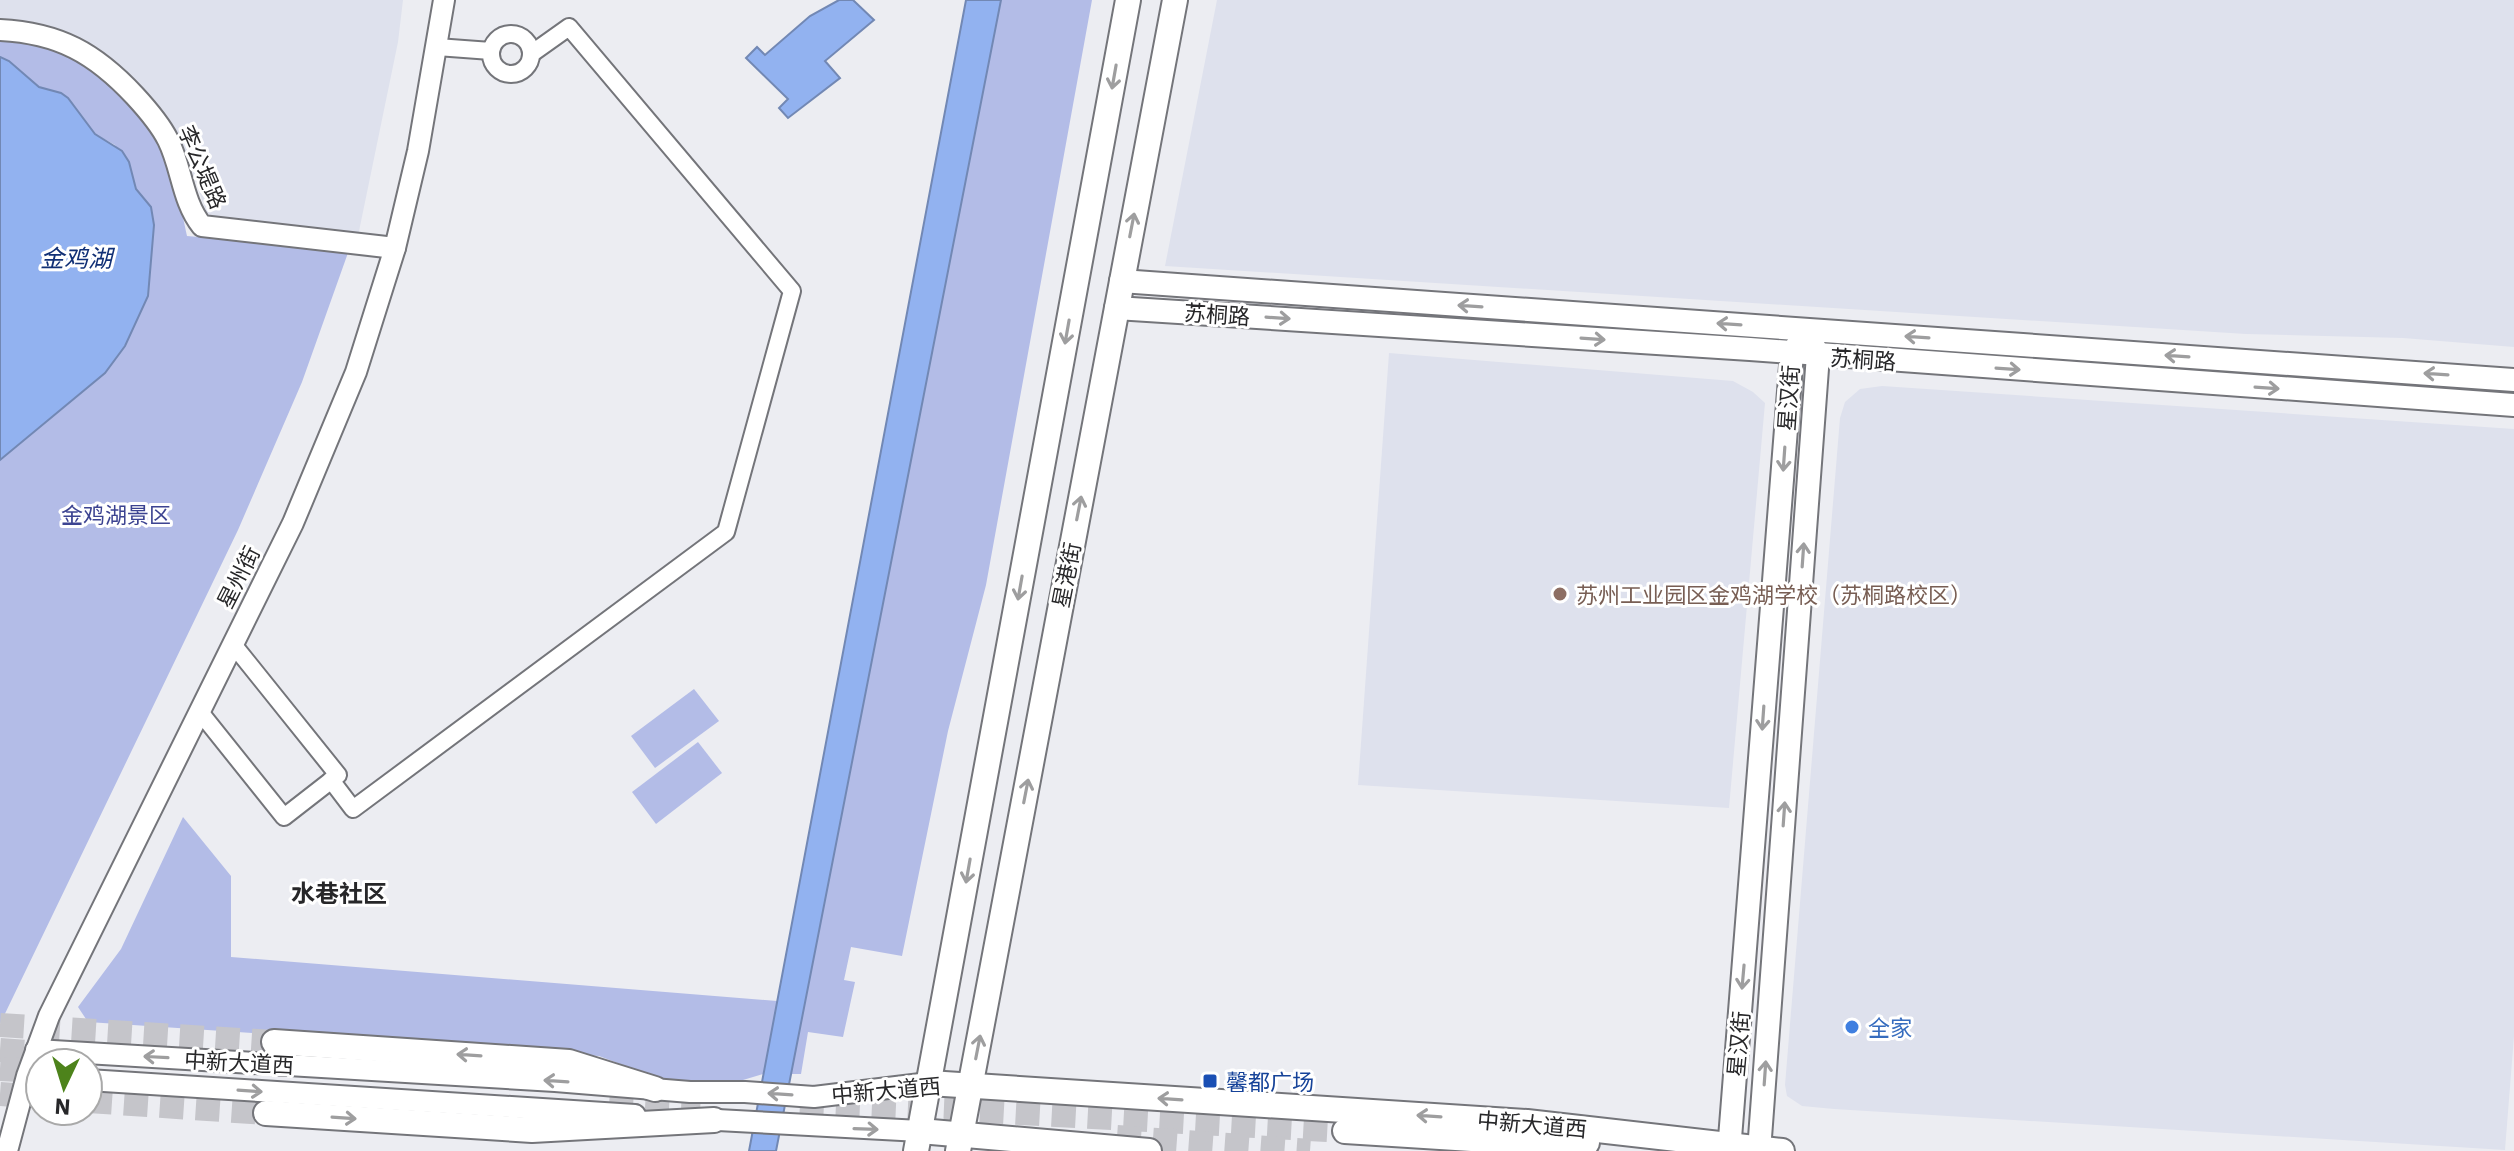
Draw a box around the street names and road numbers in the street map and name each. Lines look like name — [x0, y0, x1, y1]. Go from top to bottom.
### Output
street label: 李公堤路 — [172, 121, 234, 213]
street label: 苏桐路 — [1183, 297, 1251, 331]
street label: 苏桐路 — [1829, 342, 1897, 376]
street label: 星汉街 — [1771, 364, 1805, 432]
street label: 星港街 — [1045, 540, 1087, 610]
street label: 星州街 — [210, 541, 266, 613]
street label: 星汉街 — [1721, 1010, 1755, 1078]
street label: 中新大道西 — [183, 1045, 295, 1079]
street label: 中新大道西 — [830, 1071, 942, 1109]
street label: 中新大道西 — [1476, 1105, 1588, 1143]

